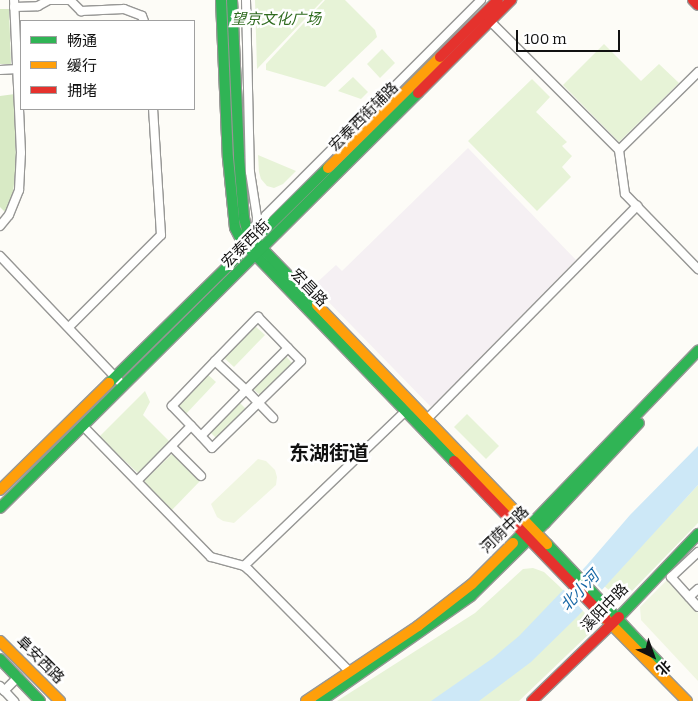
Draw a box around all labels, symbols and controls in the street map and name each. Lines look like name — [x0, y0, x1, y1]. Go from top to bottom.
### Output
park label: 望京文化广场 — [231, 11, 321, 29]
legend — [20, 20, 195, 110]
scale bar — [518, 20, 622, 52]
text: 100 m — [524, 30, 567, 48]
text: 畅通 — [67, 32, 97, 50]
text: 缓行 — [67, 57, 97, 75]
street label: 宏泰西街辅路 — [326, 79, 402, 155]
text: 拥堵 — [67, 82, 97, 100]
street label: 宏泰西街 — [218, 216, 274, 272]
street label: 宏昌路 — [287, 266, 331, 310]
district label: 东湖街道 — [289, 441, 369, 465]
street label: 河荫中路 — [477, 503, 533, 557]
water label: 北小河 — [557, 567, 603, 615]
street label: 溪阳中路 — [578, 580, 632, 636]
north arrow — [628, 631, 678, 681]
street label: 阜安西路 — [12, 632, 68, 688]
text: 北 — [652, 657, 674, 679]

